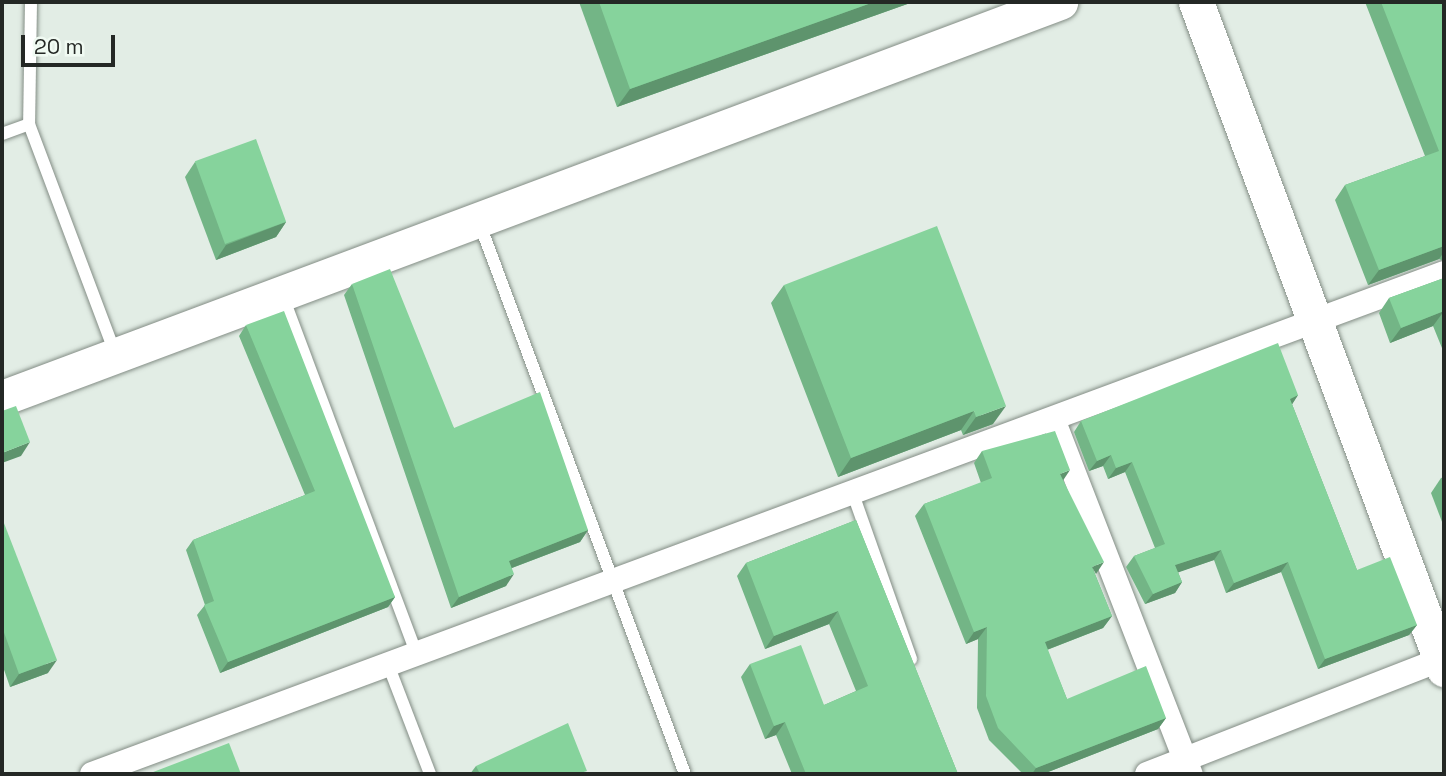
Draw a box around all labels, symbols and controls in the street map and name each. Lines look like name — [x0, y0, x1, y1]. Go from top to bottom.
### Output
scale bar — [24, 21, 119, 65]
text: 20 m — [34, 33, 84, 60]

